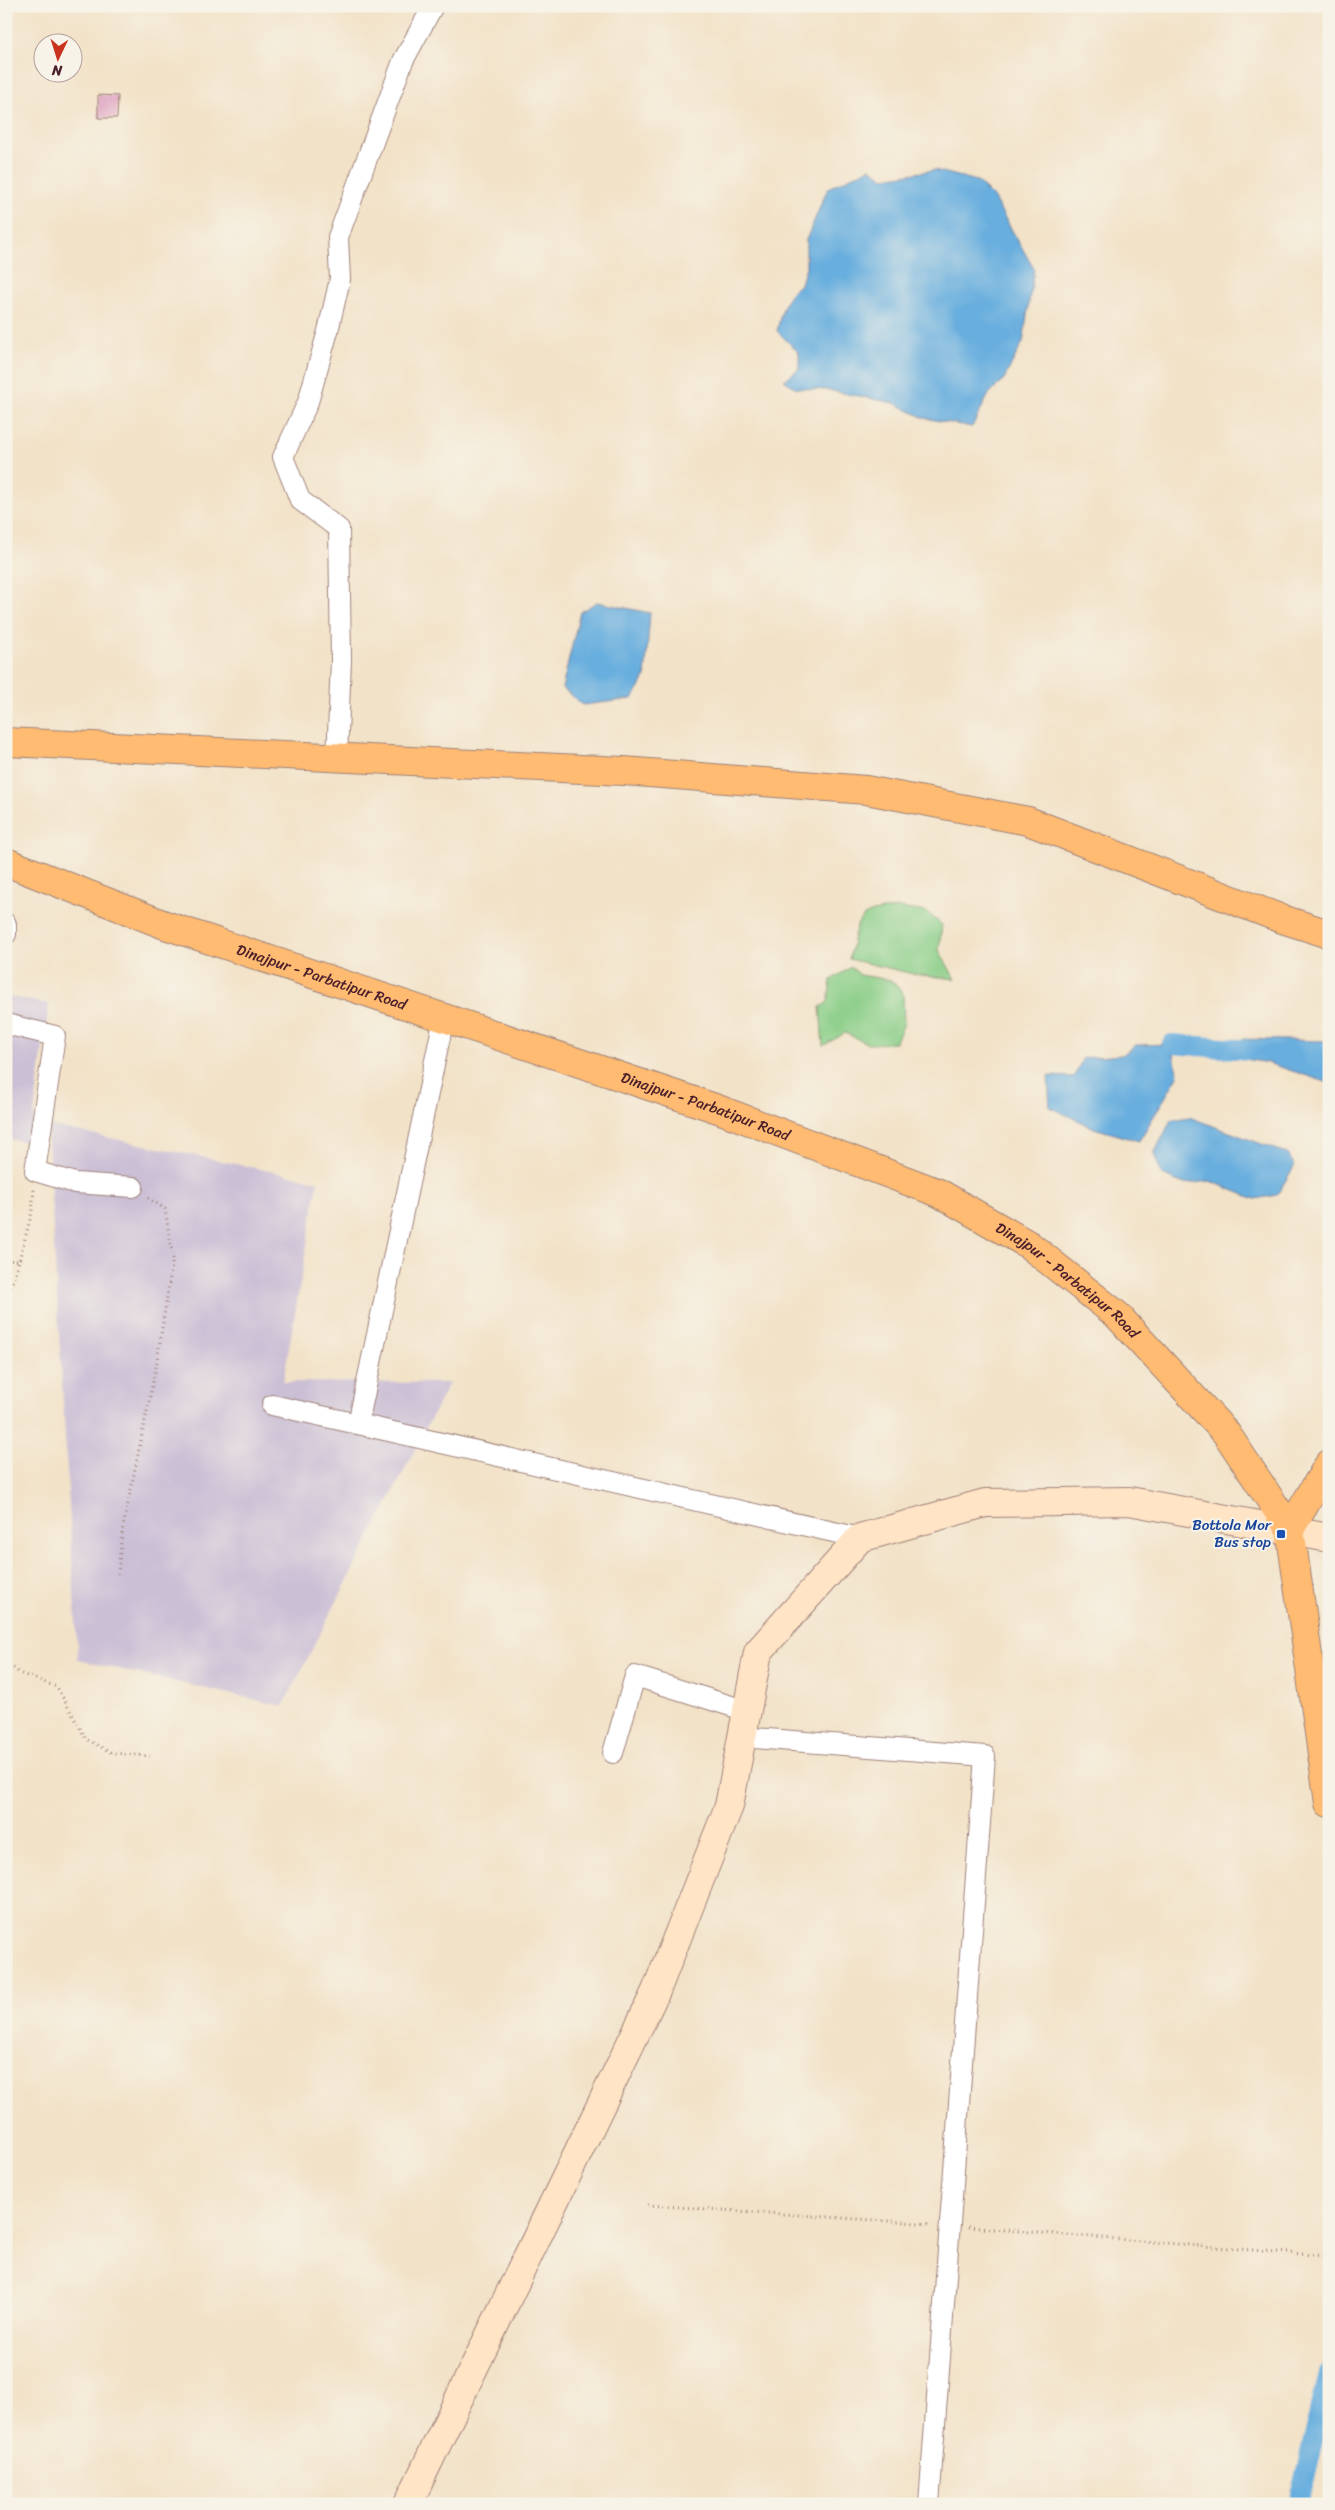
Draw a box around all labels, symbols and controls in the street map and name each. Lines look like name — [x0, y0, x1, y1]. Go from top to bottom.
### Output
north arrow — [32, 32, 82, 82]
text: N — [51, 58, 64, 83]
street label: Dinajpur - Parbatipur Road — [233, 937, 411, 1018]
street label: Dinajpur - Parbatipur Road — [617, 1065, 795, 1149]
street label: Dinajpur - Parbatipur Road — [990, 1215, 1146, 1345]
place label: Bottola Mor Bus stop — [1192, 1512, 1272, 1555]
marker: Bottola Mor Bus stop — [1275, 1528, 1287, 1540]

